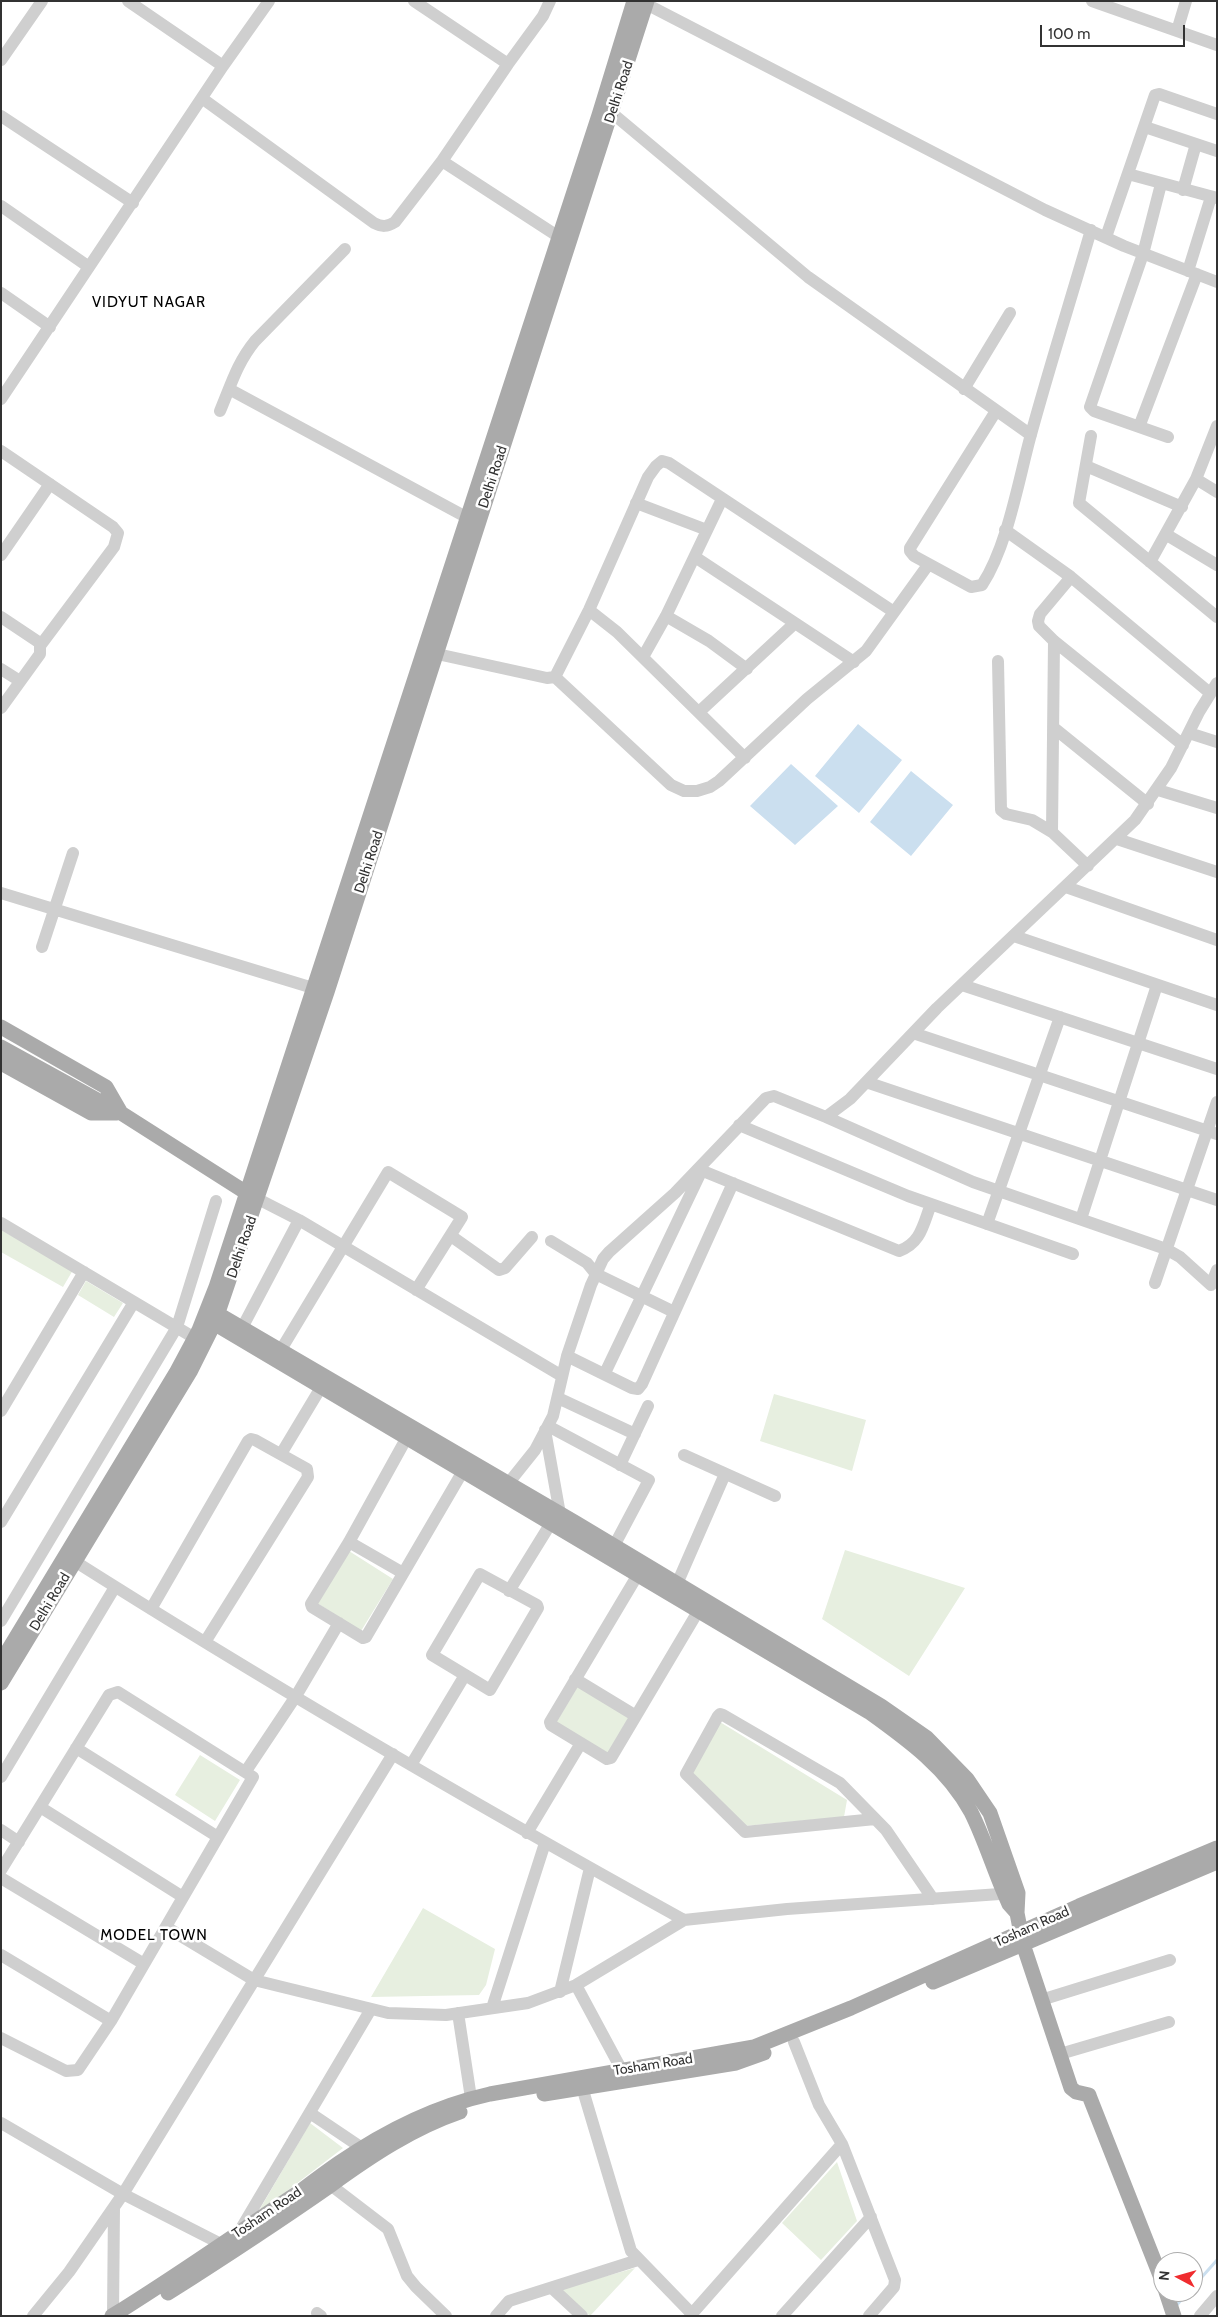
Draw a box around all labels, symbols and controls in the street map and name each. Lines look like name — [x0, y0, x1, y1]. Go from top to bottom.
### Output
scale bar — [1043, 15, 1188, 47]
text: 100 m — [1048, 25, 1090, 43]
street label: Delhi Road — [601, 59, 637, 125]
district label: VIDYUT NAGAR — [90, 294, 208, 312]
street label: Delhi Road — [475, 444, 511, 510]
street label: Delhi Road — [351, 829, 387, 895]
street label: Delhi Road — [224, 1214, 260, 1280]
street label: Delhi Road — [26, 1570, 74, 1634]
street label: Tosham Road — [992, 1903, 1072, 1951]
district label: MODEL TOWN — [99, 1927, 209, 1945]
street label: Tosham Road — [612, 2050, 694, 2080]
street label: Tosham Road — [229, 2184, 305, 2242]
north arrow — [1153, 2252, 1203, 2302]
text: N — [1155, 2270, 1174, 2281]

